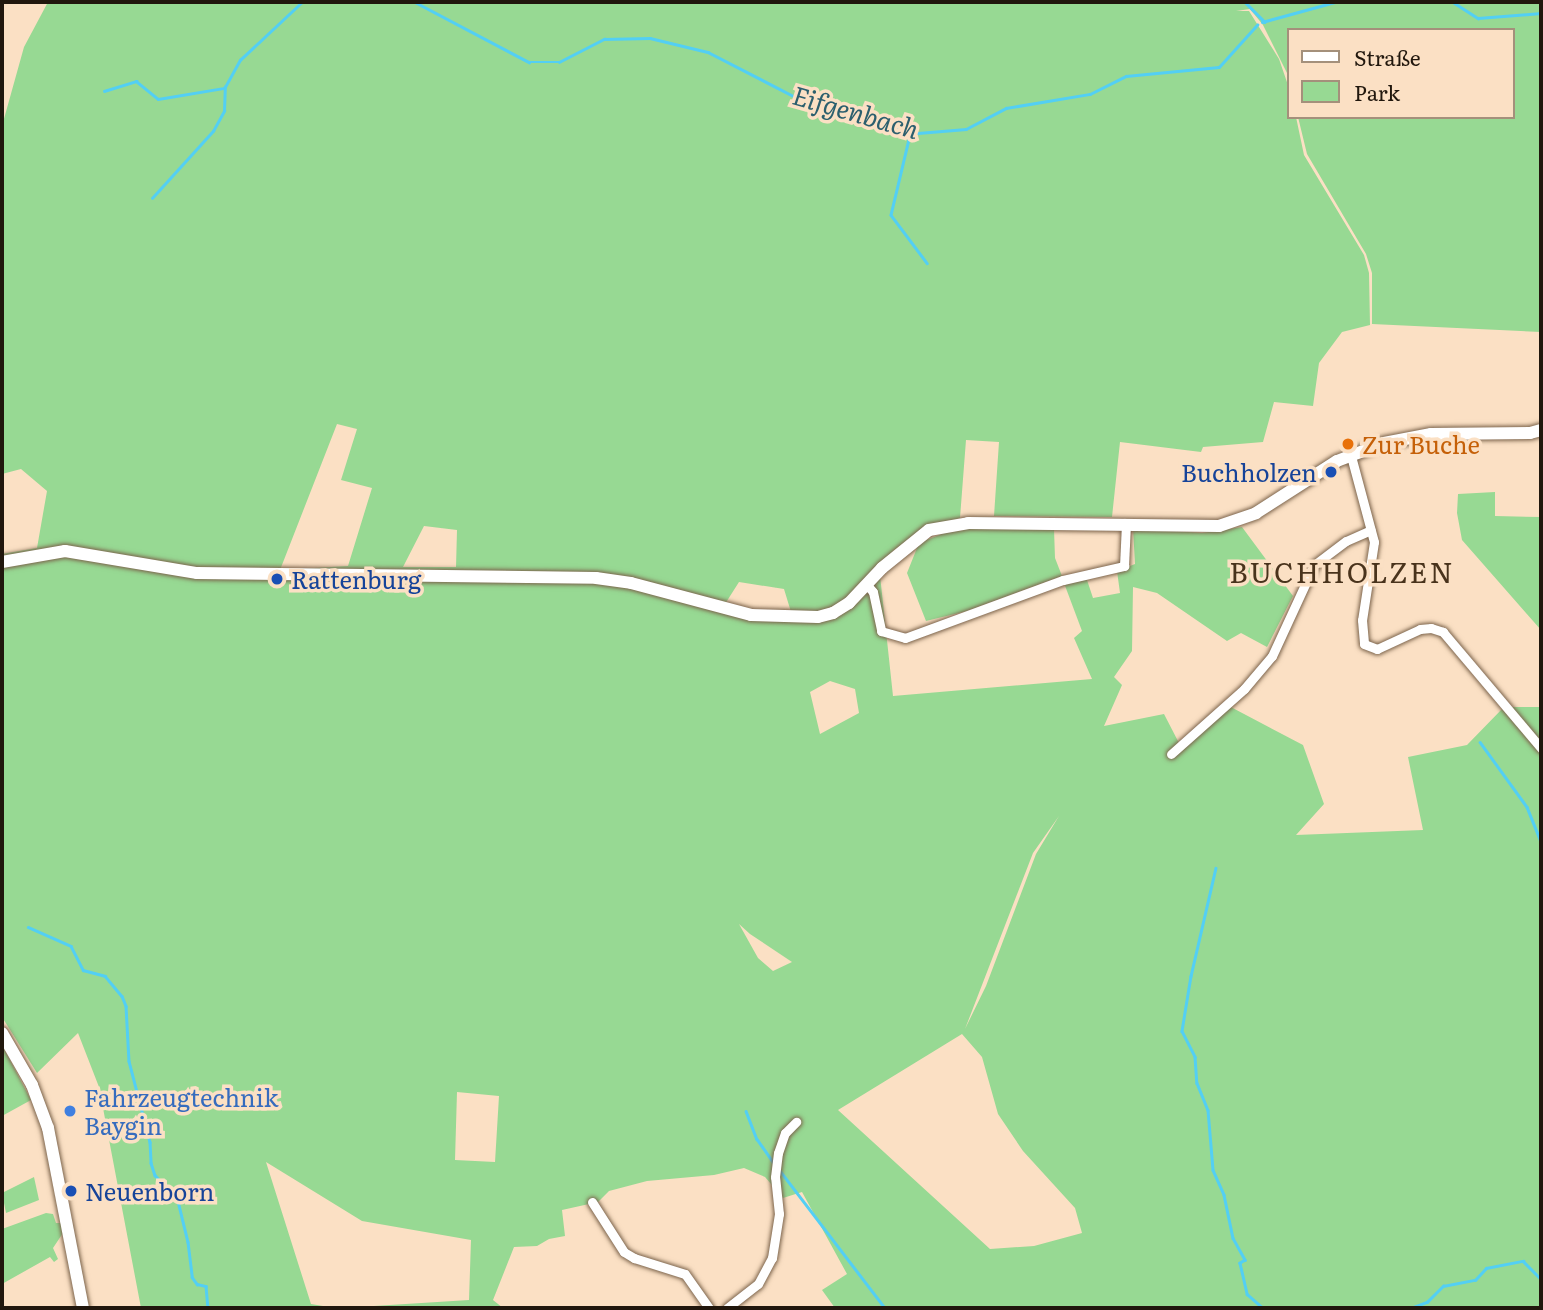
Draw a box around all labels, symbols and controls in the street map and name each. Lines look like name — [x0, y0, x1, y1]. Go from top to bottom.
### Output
legend — [1288, 28, 1515, 119]
text: Straße — [1354, 41, 1421, 72]
text: Park — [1354, 76, 1400, 107]
water label: Eifgenbach — [789, 78, 923, 144]
place label: Zur Buche — [1362, 430, 1480, 458]
marker: Zur Buche — [1340, 436, 1356, 452]
place label: Buchholzen — [1181, 458, 1317, 486]
marker: Buchholzen — [1323, 464, 1339, 480]
district label: BUCHHOLZEN — [1230, 554, 1454, 588]
place label: Rattenburg — [291, 565, 421, 593]
marker: Rattenburg — [269, 571, 285, 587]
place label: Fahrzeugtechnik Baygin — [84, 1083, 278, 1139]
marker: Fahrzeugtechnik Baygin — [62, 1103, 78, 1119]
place label: Neuenborn — [85, 1177, 214, 1205]
marker: Neuenborn — [63, 1183, 79, 1199]

